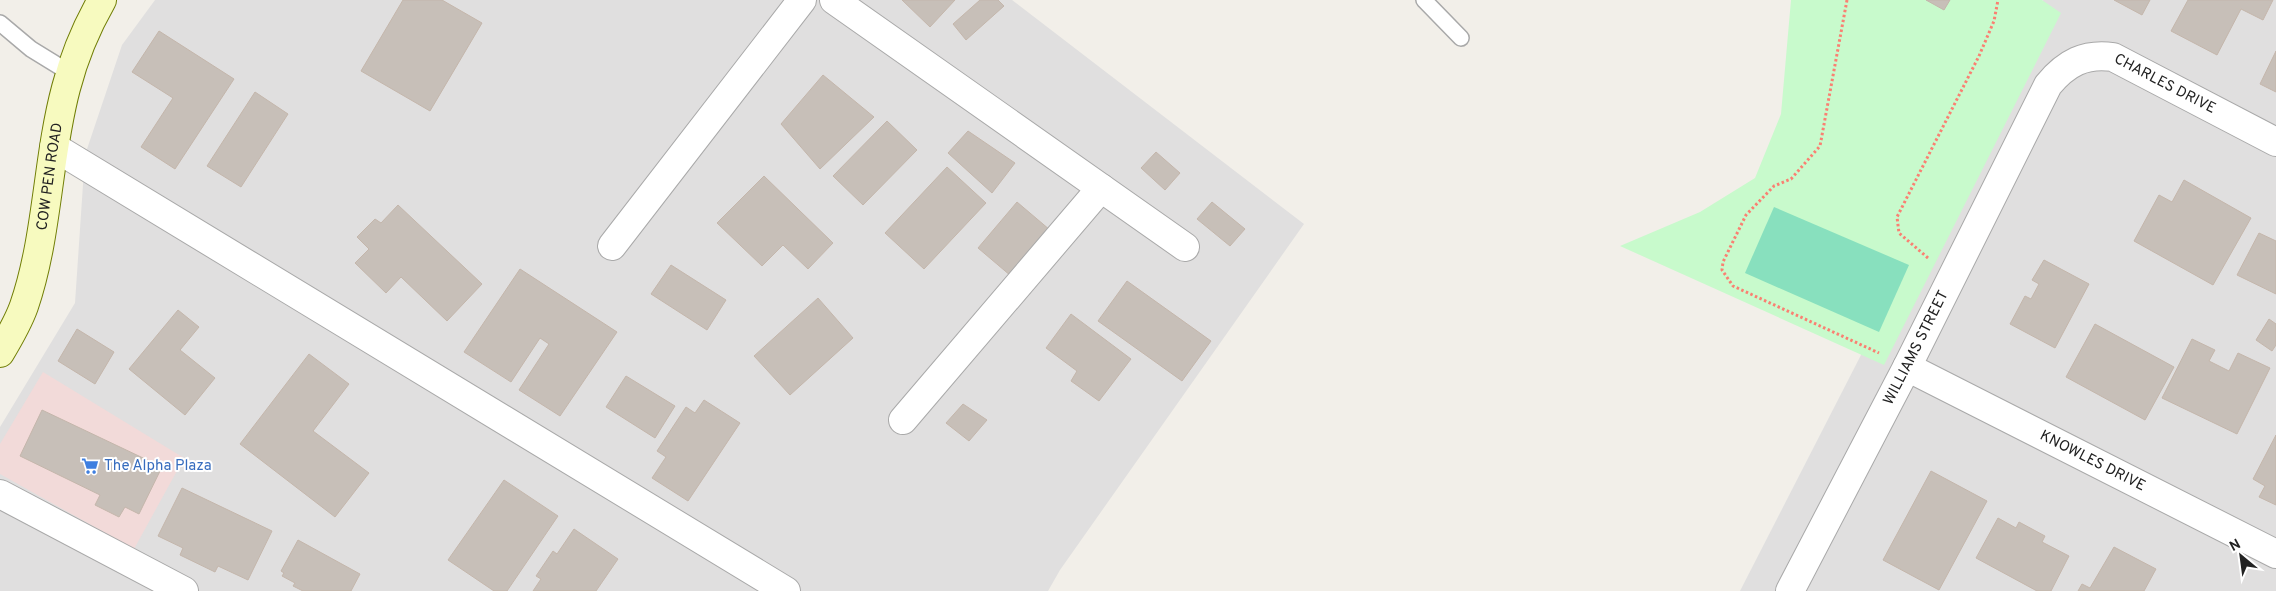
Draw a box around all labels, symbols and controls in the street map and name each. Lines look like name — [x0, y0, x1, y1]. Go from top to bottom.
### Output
street label: CHARLES DRIVE — [2111, 50, 2219, 118]
street label: COW PEN ROAD — [33, 121, 67, 232]
street label: WILLIAMS STREET — [1879, 287, 1953, 408]
street label: KNOWLES DRIVE — [2036, 426, 2149, 496]
supermarket icon: The Alpha Plaza — [80, 456, 100, 476]
place label: The Alpha Plaza — [104, 457, 212, 476]
north arrow — [2216, 531, 2266, 581]
text: N — [2227, 536, 2244, 556]

